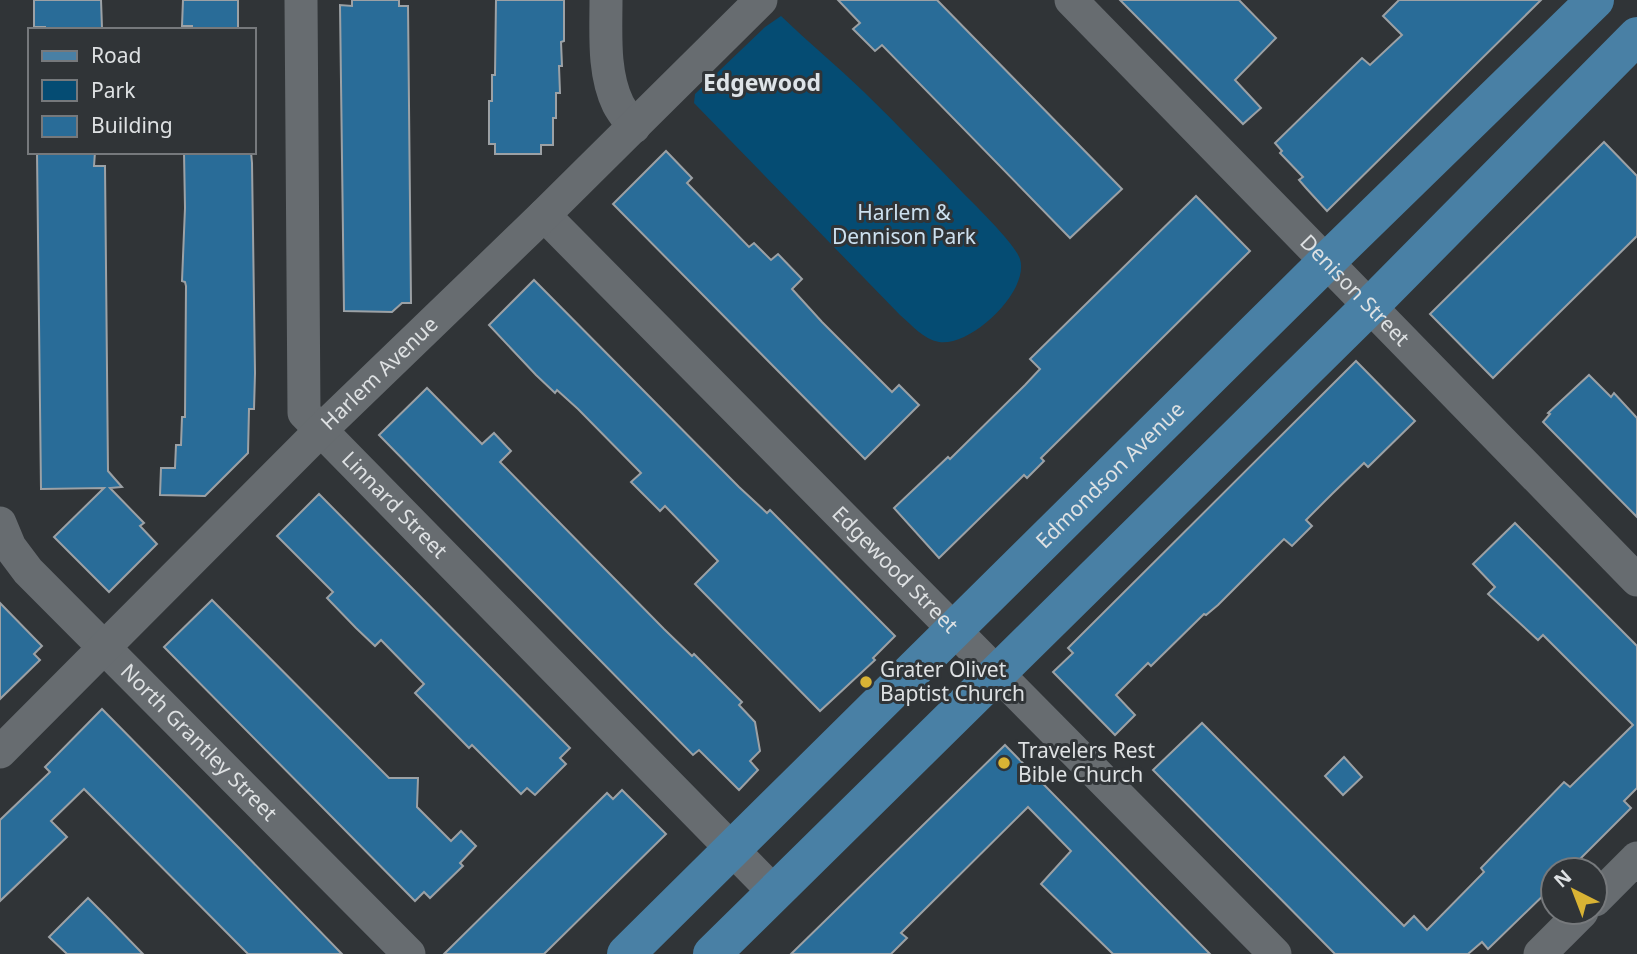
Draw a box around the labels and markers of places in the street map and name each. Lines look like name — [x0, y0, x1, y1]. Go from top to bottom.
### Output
place label: Grater Olivet Baptist Church — [880, 655, 1025, 707]
marker: Grater Olivet Baptist Church — [858, 674, 874, 690]
place label: Travelers Rest Bible Church — [1018, 736, 1156, 788]
marker: Travelers Rest Bible Church — [996, 755, 1012, 771]

